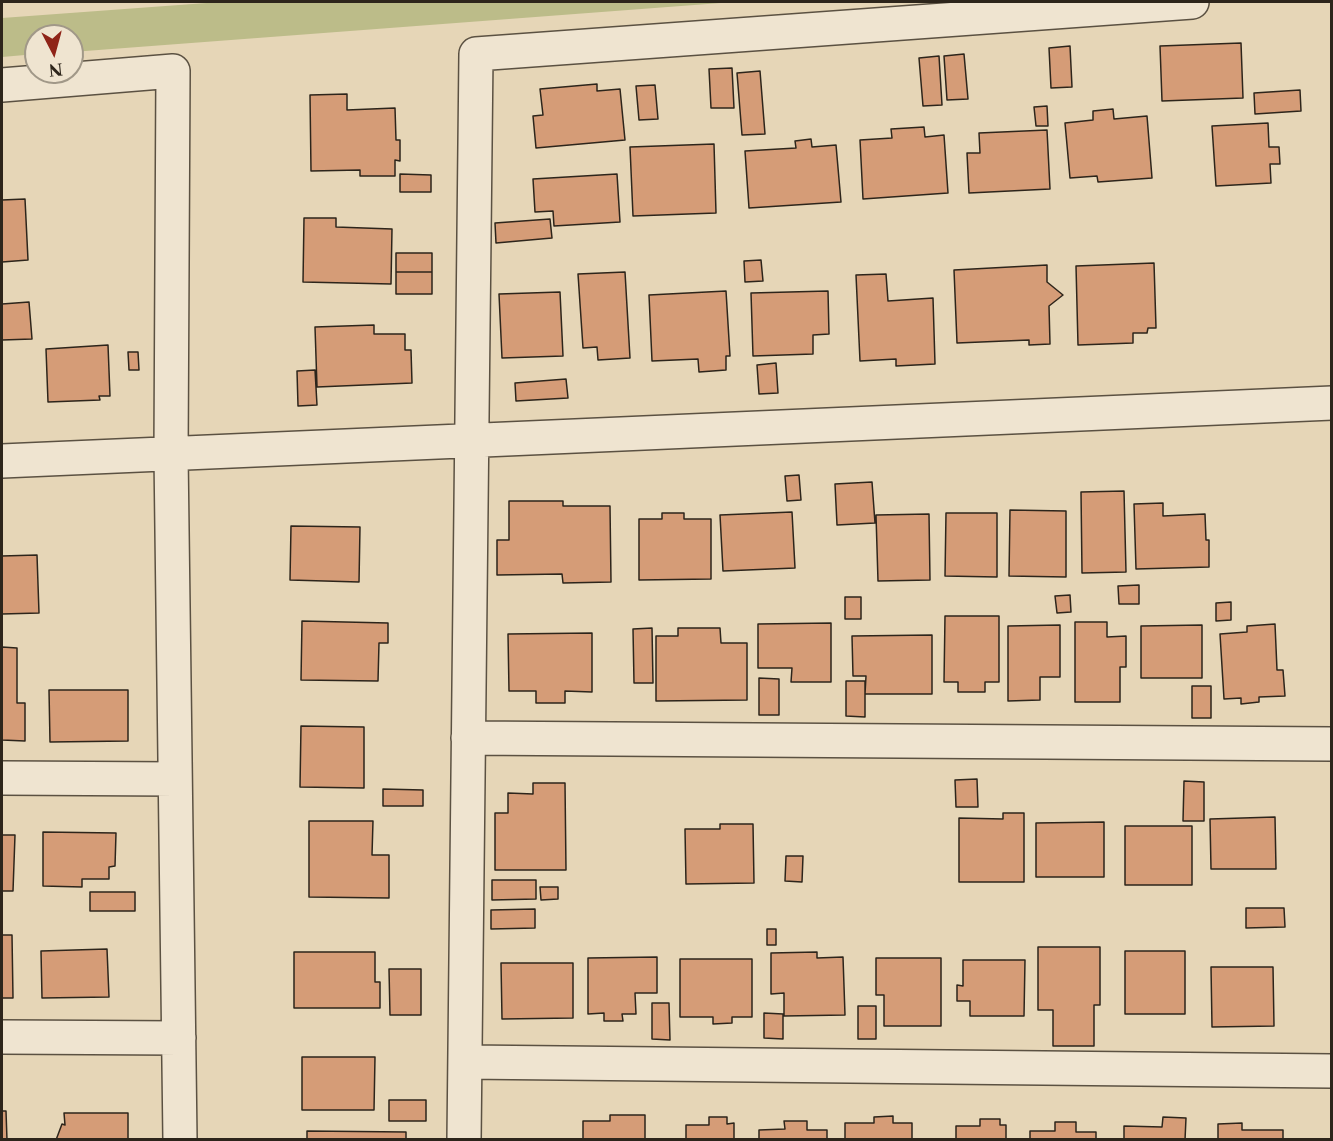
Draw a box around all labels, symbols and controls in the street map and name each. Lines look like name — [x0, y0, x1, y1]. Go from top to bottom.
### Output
north arrow — [24, 24, 84, 84]
text: N — [48, 59, 64, 81]

